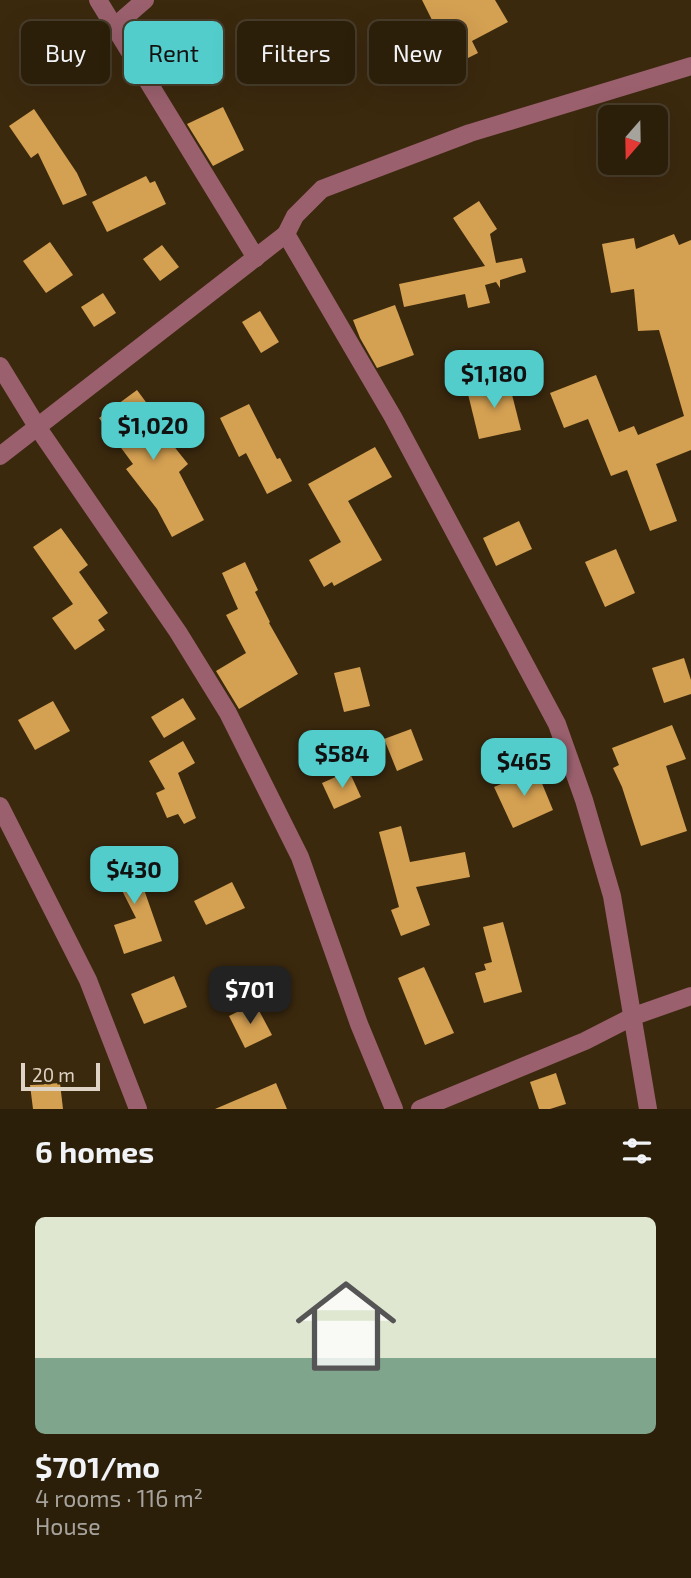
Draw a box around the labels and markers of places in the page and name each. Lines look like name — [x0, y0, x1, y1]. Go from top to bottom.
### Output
pin: $1,180 — [437, 350, 551, 410]
pin: $1,020 — [96, 402, 210, 462]
pin: $584 — [301, 730, 383, 790]
pin: $465 — [483, 738, 565, 798]
pin: $430 — [93, 846, 175, 906]
pin: $701 — [209, 967, 291, 1026]

